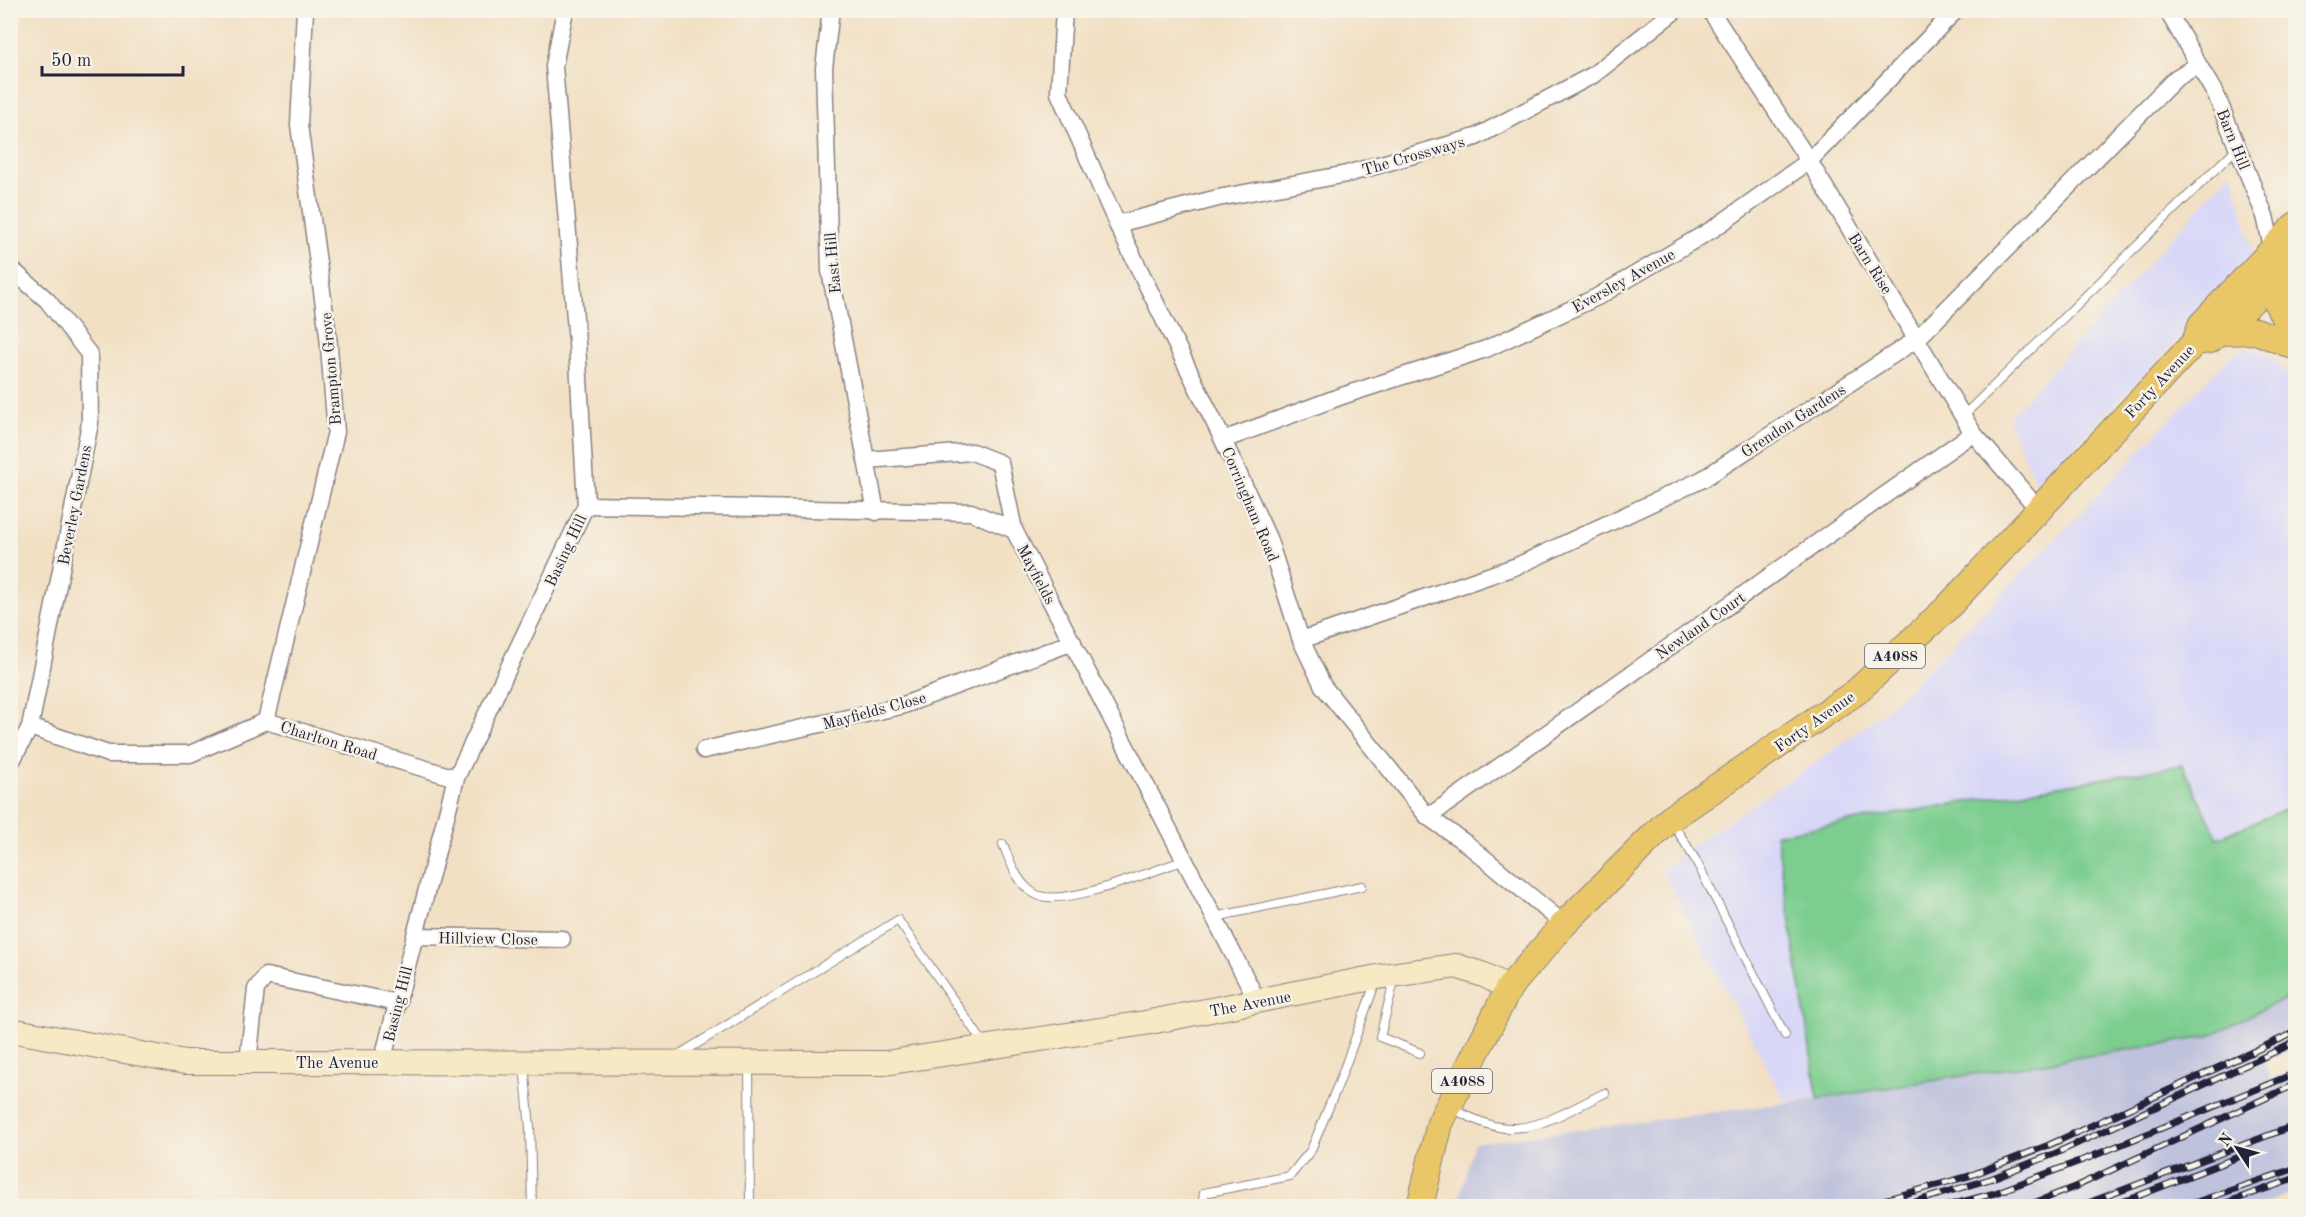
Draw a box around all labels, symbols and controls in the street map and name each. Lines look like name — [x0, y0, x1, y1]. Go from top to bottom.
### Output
scale bar — [42, 39, 183, 77]
text: 50 m — [51, 52, 91, 70]
street label: Barn Hill — [2213, 107, 2252, 173]
street label: The Crossways — [1360, 135, 1467, 179]
street label: East Hill — [823, 231, 845, 294]
street label: Barn Rise — [1844, 231, 1894, 297]
street label: Eversley Avenue — [1570, 247, 1678, 317]
street label: Brampton Grove — [319, 312, 345, 426]
street label: Forty Avenue — [2123, 343, 2198, 422]
street label: Grendon Gardens — [1739, 382, 1849, 461]
street label: Beverley Gardens — [56, 444, 95, 567]
street label: Corringham Road — [1218, 445, 1281, 564]
street label: Basing Hill — [543, 512, 590, 589]
street label: Mayfields — [1013, 542, 1058, 607]
street label: Newland Court — [1653, 590, 1749, 663]
road number: A4088 — [1865, 644, 1925, 668]
street label: Forty Avenue — [1772, 689, 1858, 756]
street label: Mayfields Close — [821, 690, 928, 733]
street label: Charlton Road — [278, 720, 379, 764]
street label: Hillview Close — [438, 931, 538, 949]
street label: Basing Hill — [382, 965, 416, 1044]
street label: The Avenue — [1208, 989, 1293, 1021]
street label: The Avenue — [296, 1056, 378, 1072]
road number: A4088 — [1432, 1069, 1492, 1093]
north arrow — [2207, 1118, 2267, 1178]
text: N — [2216, 1130, 2237, 1150]

